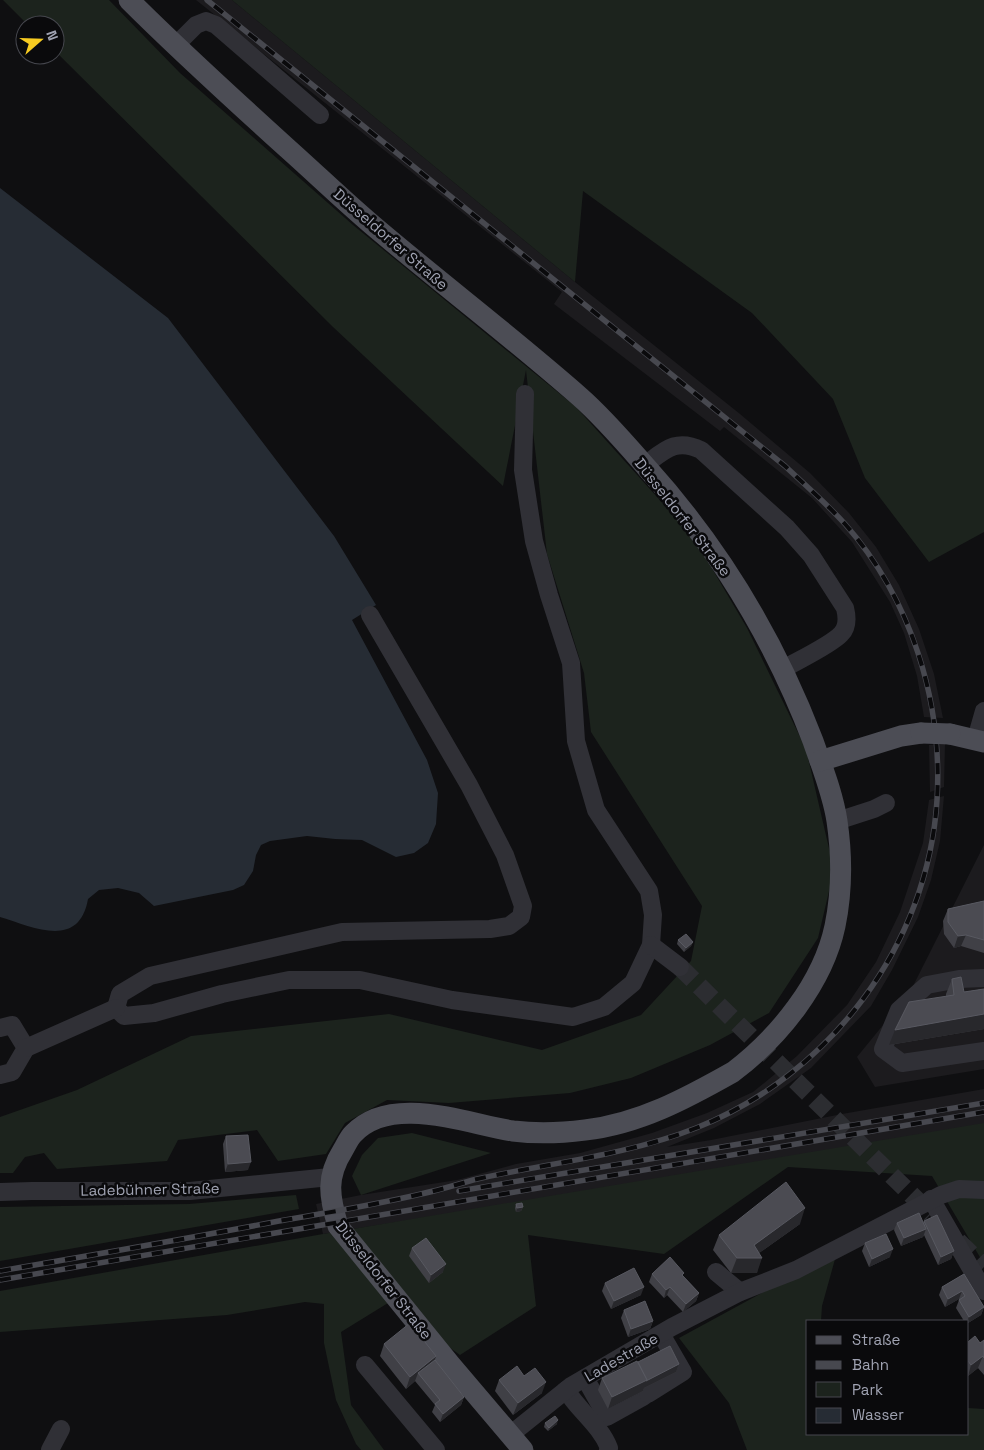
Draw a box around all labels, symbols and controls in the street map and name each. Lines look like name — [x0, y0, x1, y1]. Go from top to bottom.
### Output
north arrow — [15, 15, 65, 65]
text: N — [42, 28, 62, 43]
street label: Düsseldorfer Straße — [330, 184, 452, 294]
street label: Düsseldorfer Straße — [631, 454, 735, 580]
street label: Ladebühner Straße — [80, 1178, 220, 1200]
street label: Düsseldorfer Straße — [332, 1217, 436, 1343]
legend — [806, 1320, 969, 1435]
street label: Ladestraße — [581, 1328, 661, 1386]
text: Straße — [852, 1330, 901, 1349]
text: Bahn — [852, 1355, 889, 1374]
text: Park — [852, 1380, 883, 1399]
text: Wasser — [852, 1405, 904, 1424]

